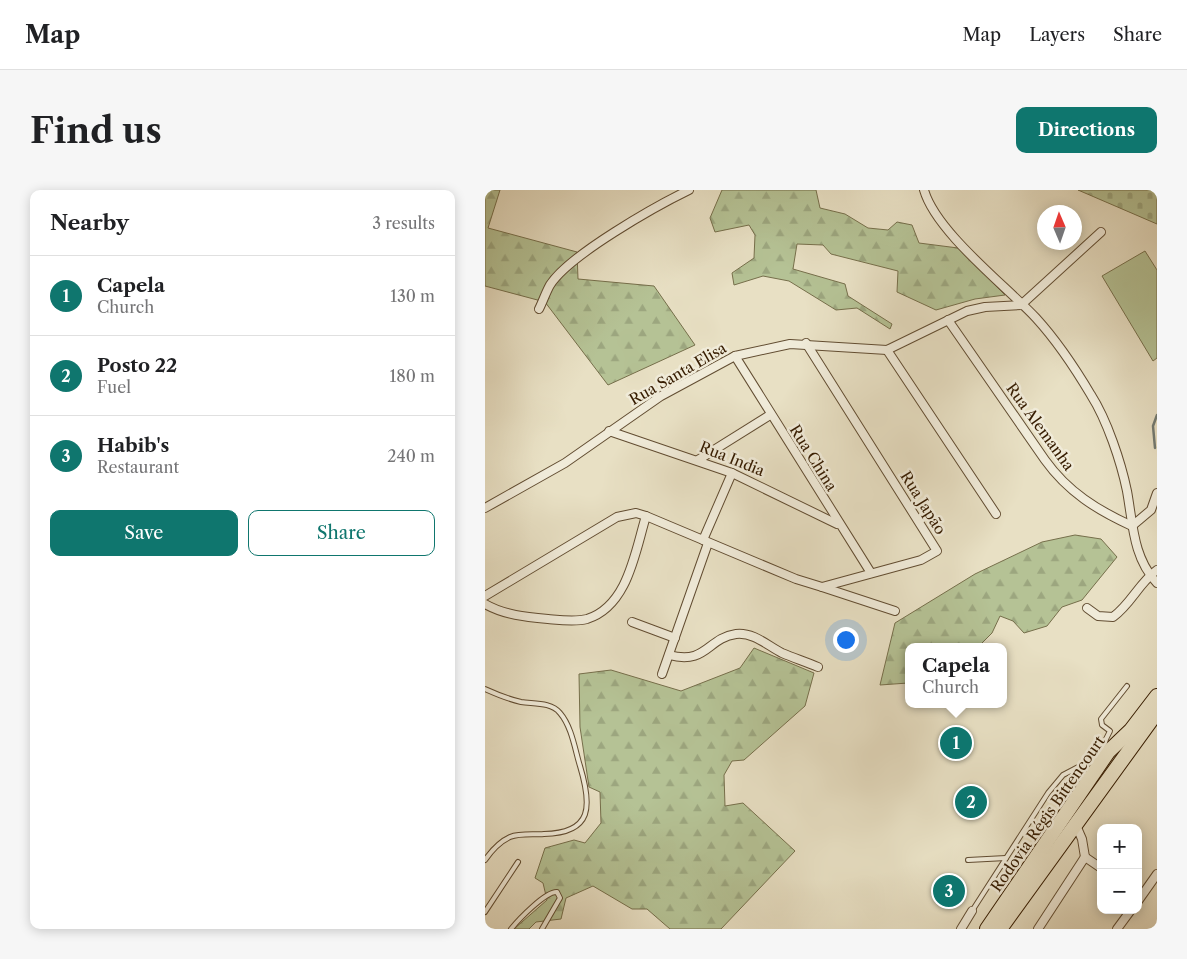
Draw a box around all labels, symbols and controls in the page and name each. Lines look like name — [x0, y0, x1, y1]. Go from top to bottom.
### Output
text: Map — [25, 20, 80, 49]
text: Map — [963, 24, 1001, 46]
text: Layers — [1029, 24, 1085, 46]
text: Share — [1113, 24, 1162, 46]
button: Directions — [1016, 107, 1157, 153]
text: Find us — [30, 109, 162, 152]
north arrow — [1037, 205, 1082, 250]
text: Nearby — [50, 210, 129, 235]
text: 3 results — [372, 213, 435, 233]
text: Capela — [97, 274, 165, 297]
text: 1 — [62, 286, 70, 306]
text: 130 m — [390, 286, 435, 306]
text: Church — [97, 297, 154, 317]
street label: Rua Santa Elisa — [626, 338, 730, 409]
text: Posto 22 — [97, 354, 177, 377]
text: 2 — [61, 366, 71, 386]
text: 180 m — [389, 366, 435, 386]
text: Fuel — [97, 377, 131, 397]
street label: Rua Alemanha — [1002, 379, 1079, 474]
street label: Rua China — [786, 421, 841, 495]
text: Habib's — [97, 434, 169, 457]
street label: Rua India — [697, 437, 768, 480]
text: 3 — [61, 446, 71, 466]
text: 240 m — [387, 446, 435, 466]
text: Restaurant — [97, 457, 179, 477]
street label: Rua Japão — [896, 467, 950, 538]
button: Save — [50, 510, 238, 556]
button: Share — [248, 510, 435, 556]
your location — [833, 627, 859, 653]
popup — [905, 643, 1007, 708]
text: Capela — [922, 654, 990, 677]
text: Church — [922, 677, 979, 697]
pin: 1 — [940, 724, 972, 762]
street label: Rodovia Régis Bittencourt — [986, 732, 1109, 895]
pin: 2 — [955, 783, 987, 821]
map controls — [1097, 824, 1142, 914]
button: + — [1097, 824, 1142, 869]
button: − — [1097, 869, 1142, 914]
pin: 3 — [933, 872, 965, 910]

